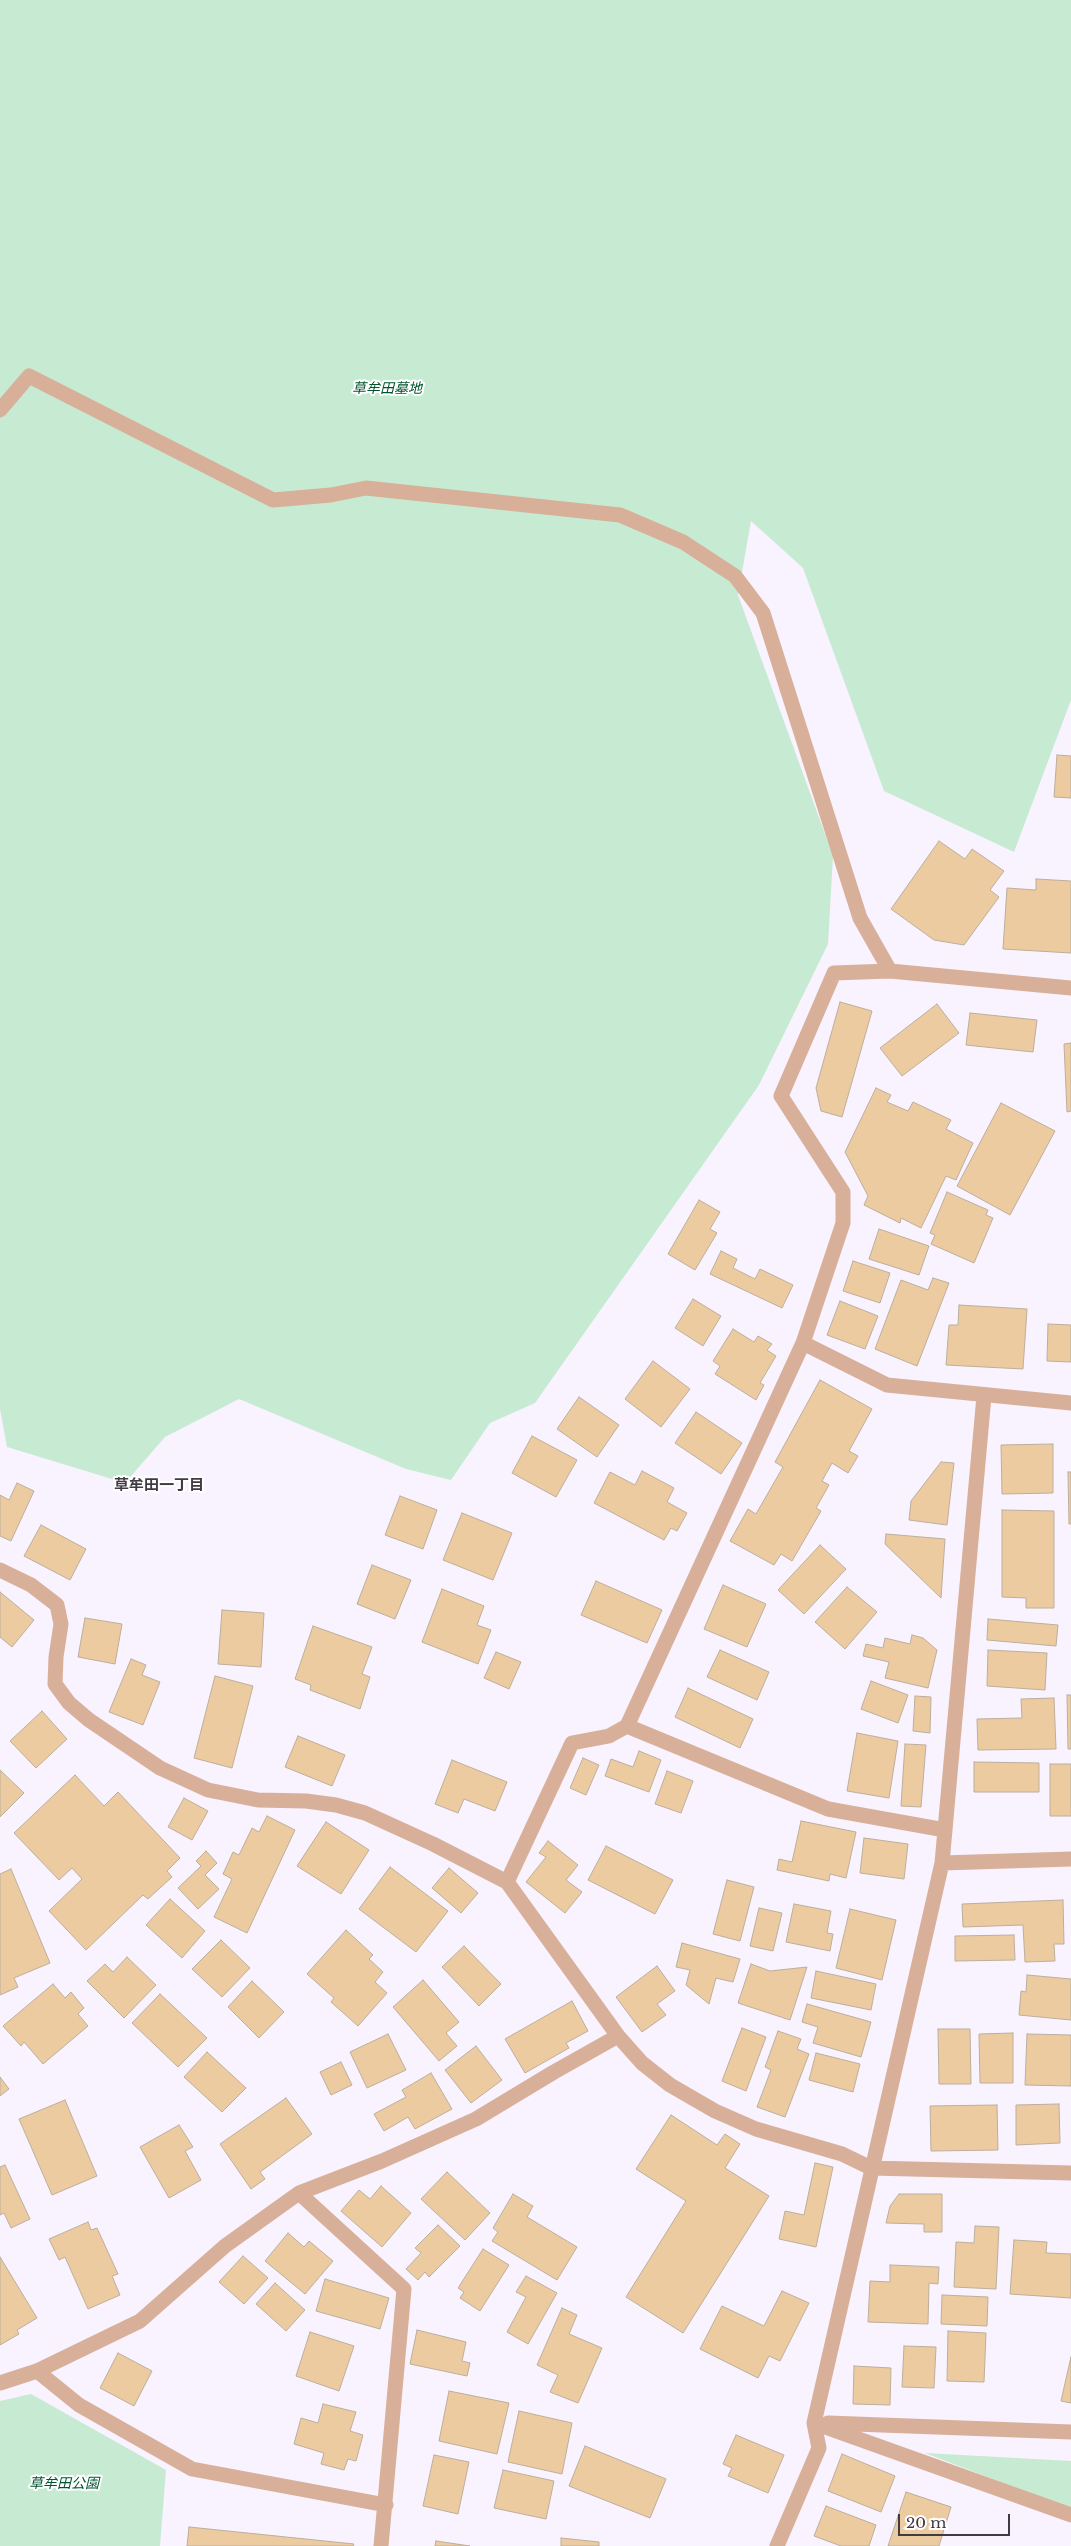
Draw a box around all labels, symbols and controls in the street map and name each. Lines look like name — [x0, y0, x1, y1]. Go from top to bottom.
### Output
park label: 草牟田墓地 — [352, 381, 422, 397]
district label: 草牟田一丁目 — [114, 1477, 204, 1495]
park label: 草牟田公園 — [29, 2476, 99, 2492]
scale bar — [901, 2504, 1014, 2536]
text: 20 m — [906, 2513, 946, 2532]

